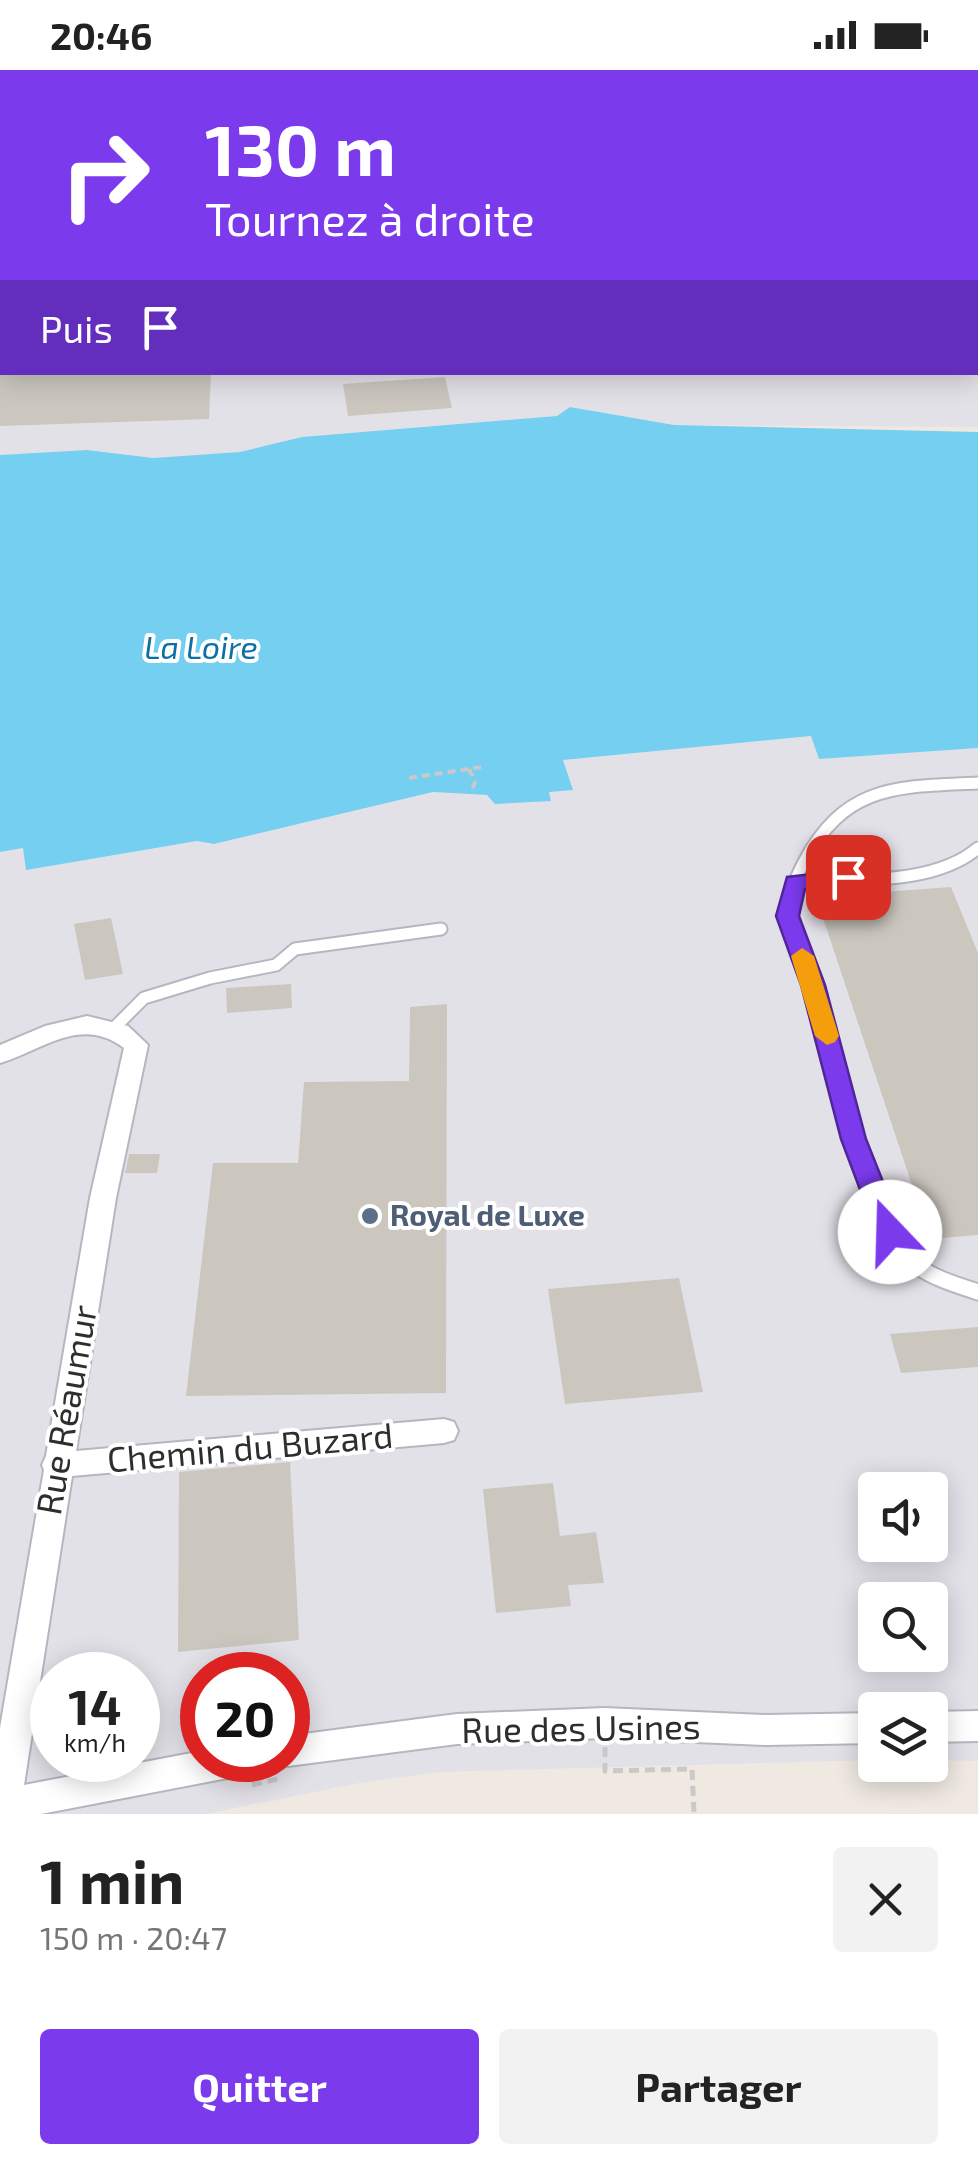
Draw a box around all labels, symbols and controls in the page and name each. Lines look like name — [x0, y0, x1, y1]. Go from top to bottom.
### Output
text: 20:46 — [50, 12, 152, 58]
text: 130 m — [205, 106, 396, 190]
icon: right — [40, 110, 170, 240]
text: Tournez à droite — [205, 191, 535, 245]
icon: arrive — [133, 300, 188, 355]
text: Puis — [40, 305, 113, 351]
water label: La Loire — [144, 627, 258, 665]
pin — [806, 835, 891, 920]
icon: arrive — [821, 850, 876, 905]
position arrow — [838, 1180, 942, 1284]
place label: Royal de Luxe — [390, 1196, 585, 1233]
marker: Royal de Luxe — [359, 1205, 381, 1227]
street label: Rue Réaumur — [26, 1301, 104, 1518]
street label: Chemin du Buzard — [105, 1413, 395, 1479]
map controls — [858, 1472, 948, 1782]
button: sound — [858, 1472, 948, 1562]
button: search — [858, 1582, 948, 1672]
speed limit sign: 20 — [180, 1652, 310, 1782]
text: 14 — [68, 1675, 122, 1735]
button: layers — [858, 1692, 948, 1782]
street label: Rue des Usines — [461, 1704, 701, 1750]
text: km/h — [64, 1727, 126, 1757]
text: 1 min — [40, 1844, 184, 1916]
button: close — [833, 1847, 938, 1952]
text: 150 m · 20:47 — [40, 1918, 227, 1956]
button: Quitter — [40, 2029, 479, 2144]
button: Partager — [499, 2029, 938, 2144]

